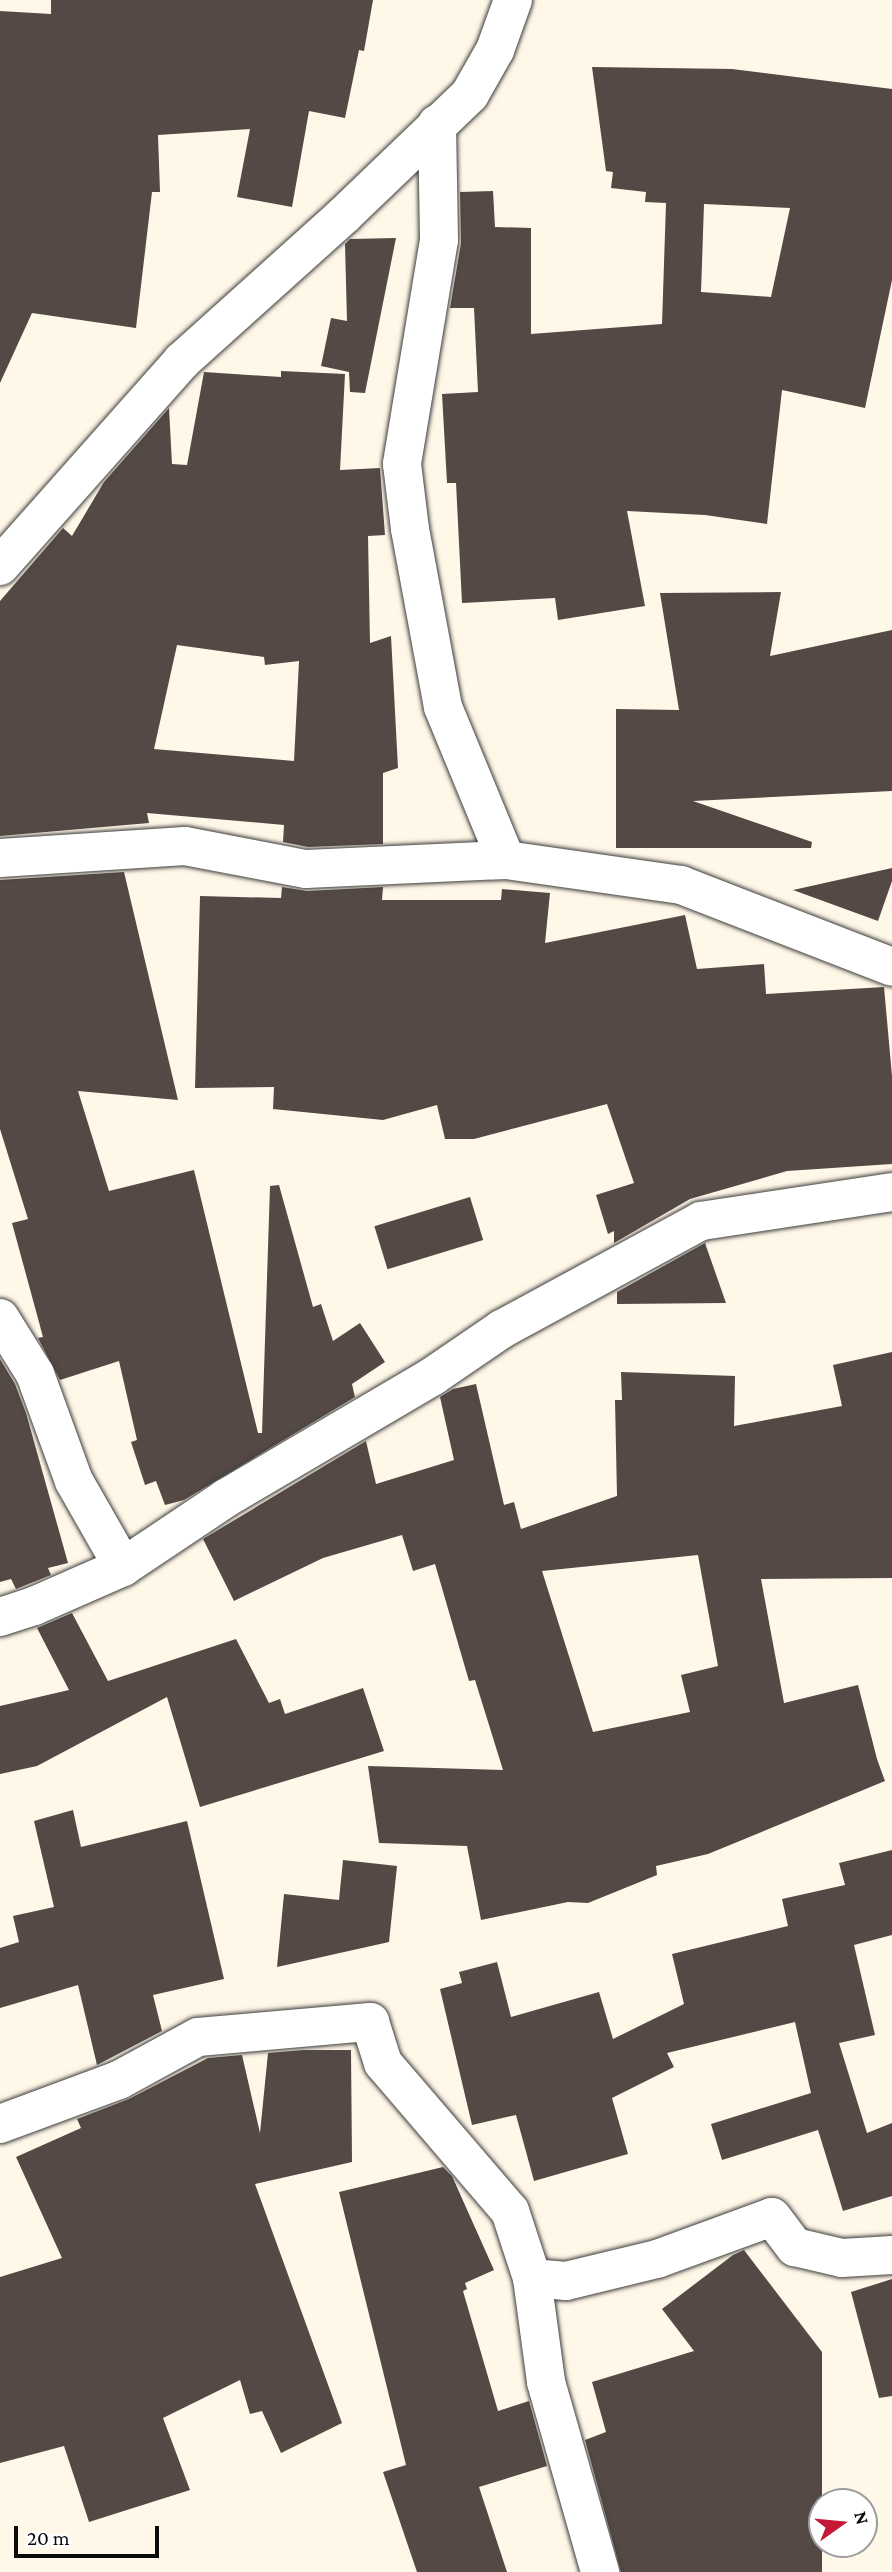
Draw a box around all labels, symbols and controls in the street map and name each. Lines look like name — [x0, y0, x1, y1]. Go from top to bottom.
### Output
north arrow — [808, 2488, 878, 2558]
text: N — [850, 2509, 874, 2527]
scale bar — [18, 2512, 163, 2556]
text: 20 m — [27, 2526, 70, 2550]

